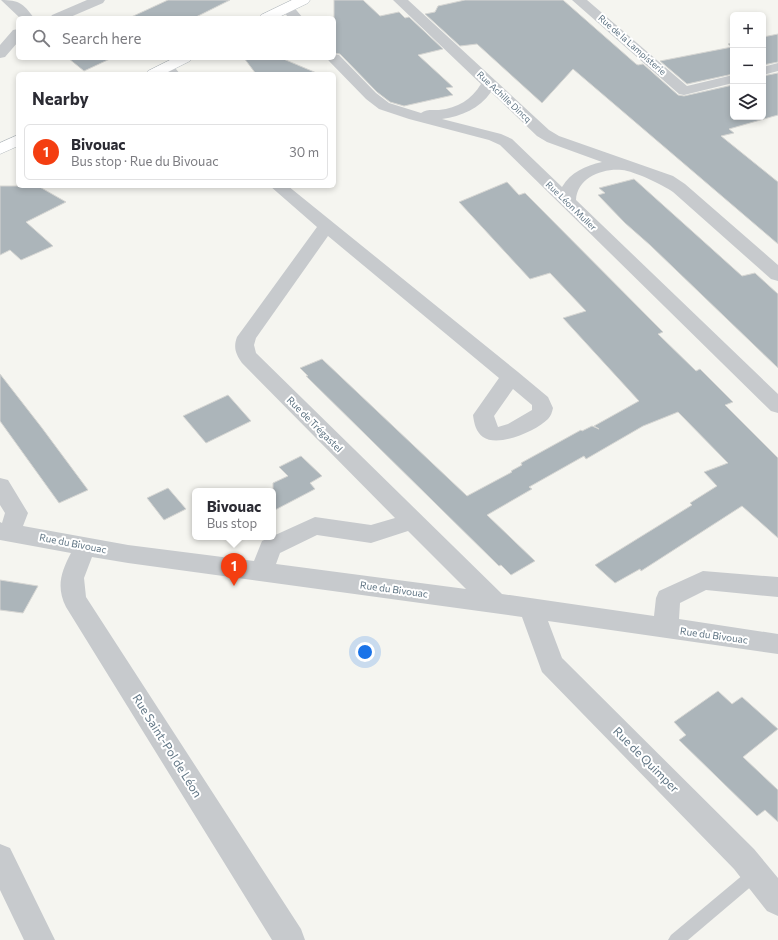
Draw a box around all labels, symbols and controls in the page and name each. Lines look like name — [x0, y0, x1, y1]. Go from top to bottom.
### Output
street label: Rue de la Lampisterie — [596, 12, 669, 77]
map controls — [730, 12, 766, 120]
button: + — [730, 12, 766, 48]
search box — [16, 16, 336, 60]
icon: search — [30, 27, 52, 49]
text: Search here — [62, 29, 141, 47]
button: − — [730, 48, 766, 84]
street label: Rue Achille Dincq — [475, 69, 534, 125]
button: layers — [730, 84, 766, 120]
text: Nearby — [32, 88, 89, 109]
text: Bivouac — [71, 135, 126, 153]
text: 1 — [43, 144, 49, 160]
text: 30 m — [289, 144, 319, 160]
text: Bus stop · Rue du Bivouac — [71, 153, 219, 169]
street label: Rue Léon Muller — [544, 179, 599, 233]
street label: Rue de Trégastel — [285, 394, 345, 454]
popup — [192, 488, 276, 540]
text: Bivouac — [207, 497, 261, 515]
text: Bus stop — [207, 515, 257, 531]
street label: Rue du Bivouac — [38, 531, 108, 555]
pin: 1 — [221, 553, 247, 586]
street label: Rue du Bivouac — [359, 578, 429, 600]
street label: Rue du Bivouac — [679, 624, 749, 646]
your location — [355, 642, 375, 662]
street label: Rue Saint-Pol de Léon — [130, 691, 205, 800]
street label: Rue de Quimper — [611, 724, 683, 795]

